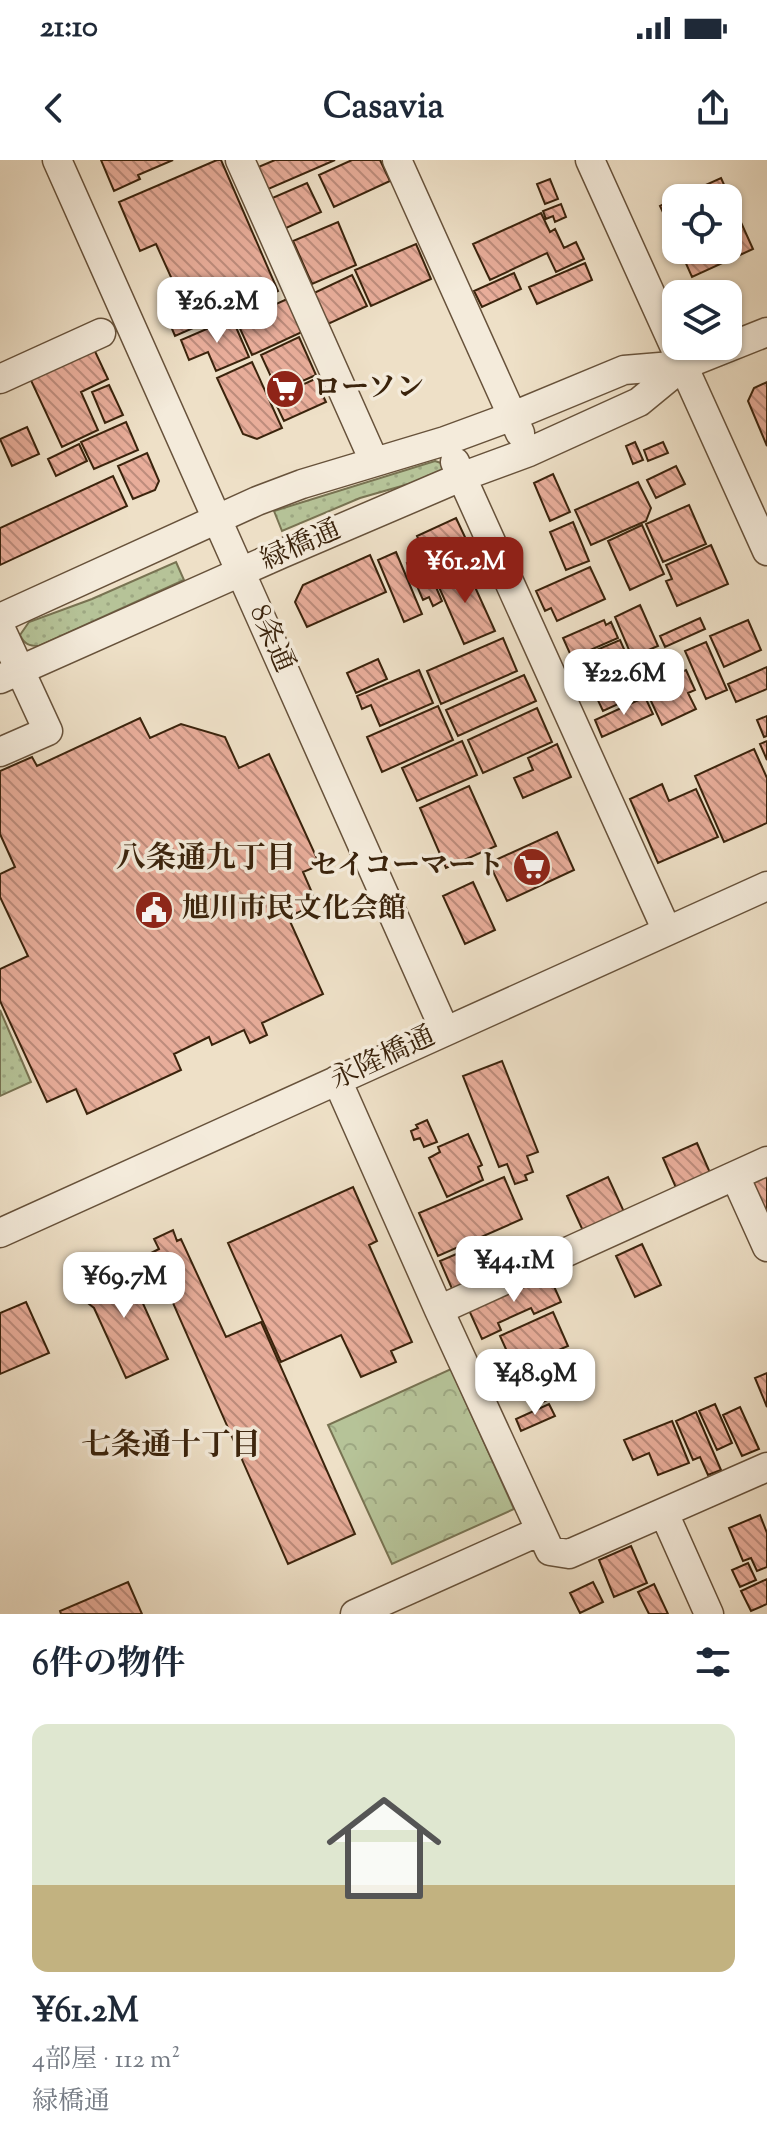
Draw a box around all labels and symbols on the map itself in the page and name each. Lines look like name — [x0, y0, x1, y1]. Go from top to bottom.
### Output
pin: ¥26.2M — [152, 277, 282, 345]
supermarket icon: ローソン — [264, 368, 306, 410]
place label: ローソン — [313, 369, 424, 409]
street label: 緑橋通 — [254, 511, 348, 581]
pin: ¥61.2M — [400, 537, 530, 605]
street label: 8条通 — [238, 599, 304, 679]
pin: ¥22.6M — [559, 649, 689, 717]
district label: 八条通九丁目 — [116, 838, 296, 881]
supermarket icon: セイコーマート — [511, 846, 553, 888]
place label: セイコーマート — [310, 847, 504, 887]
public building icon: 旭川市民文化会館 — [133, 889, 175, 931]
place label: 旭川市民文化会館 — [182, 890, 406, 930]
street label: 永隆橋通 — [324, 1017, 442, 1101]
pin: ¥44.1M — [449, 1236, 579, 1304]
pin: ¥69.7M — [59, 1252, 189, 1320]
pin: ¥48.9M — [470, 1349, 600, 1417]
district label: 七条通十丁目 — [81, 1425, 261, 1468]

